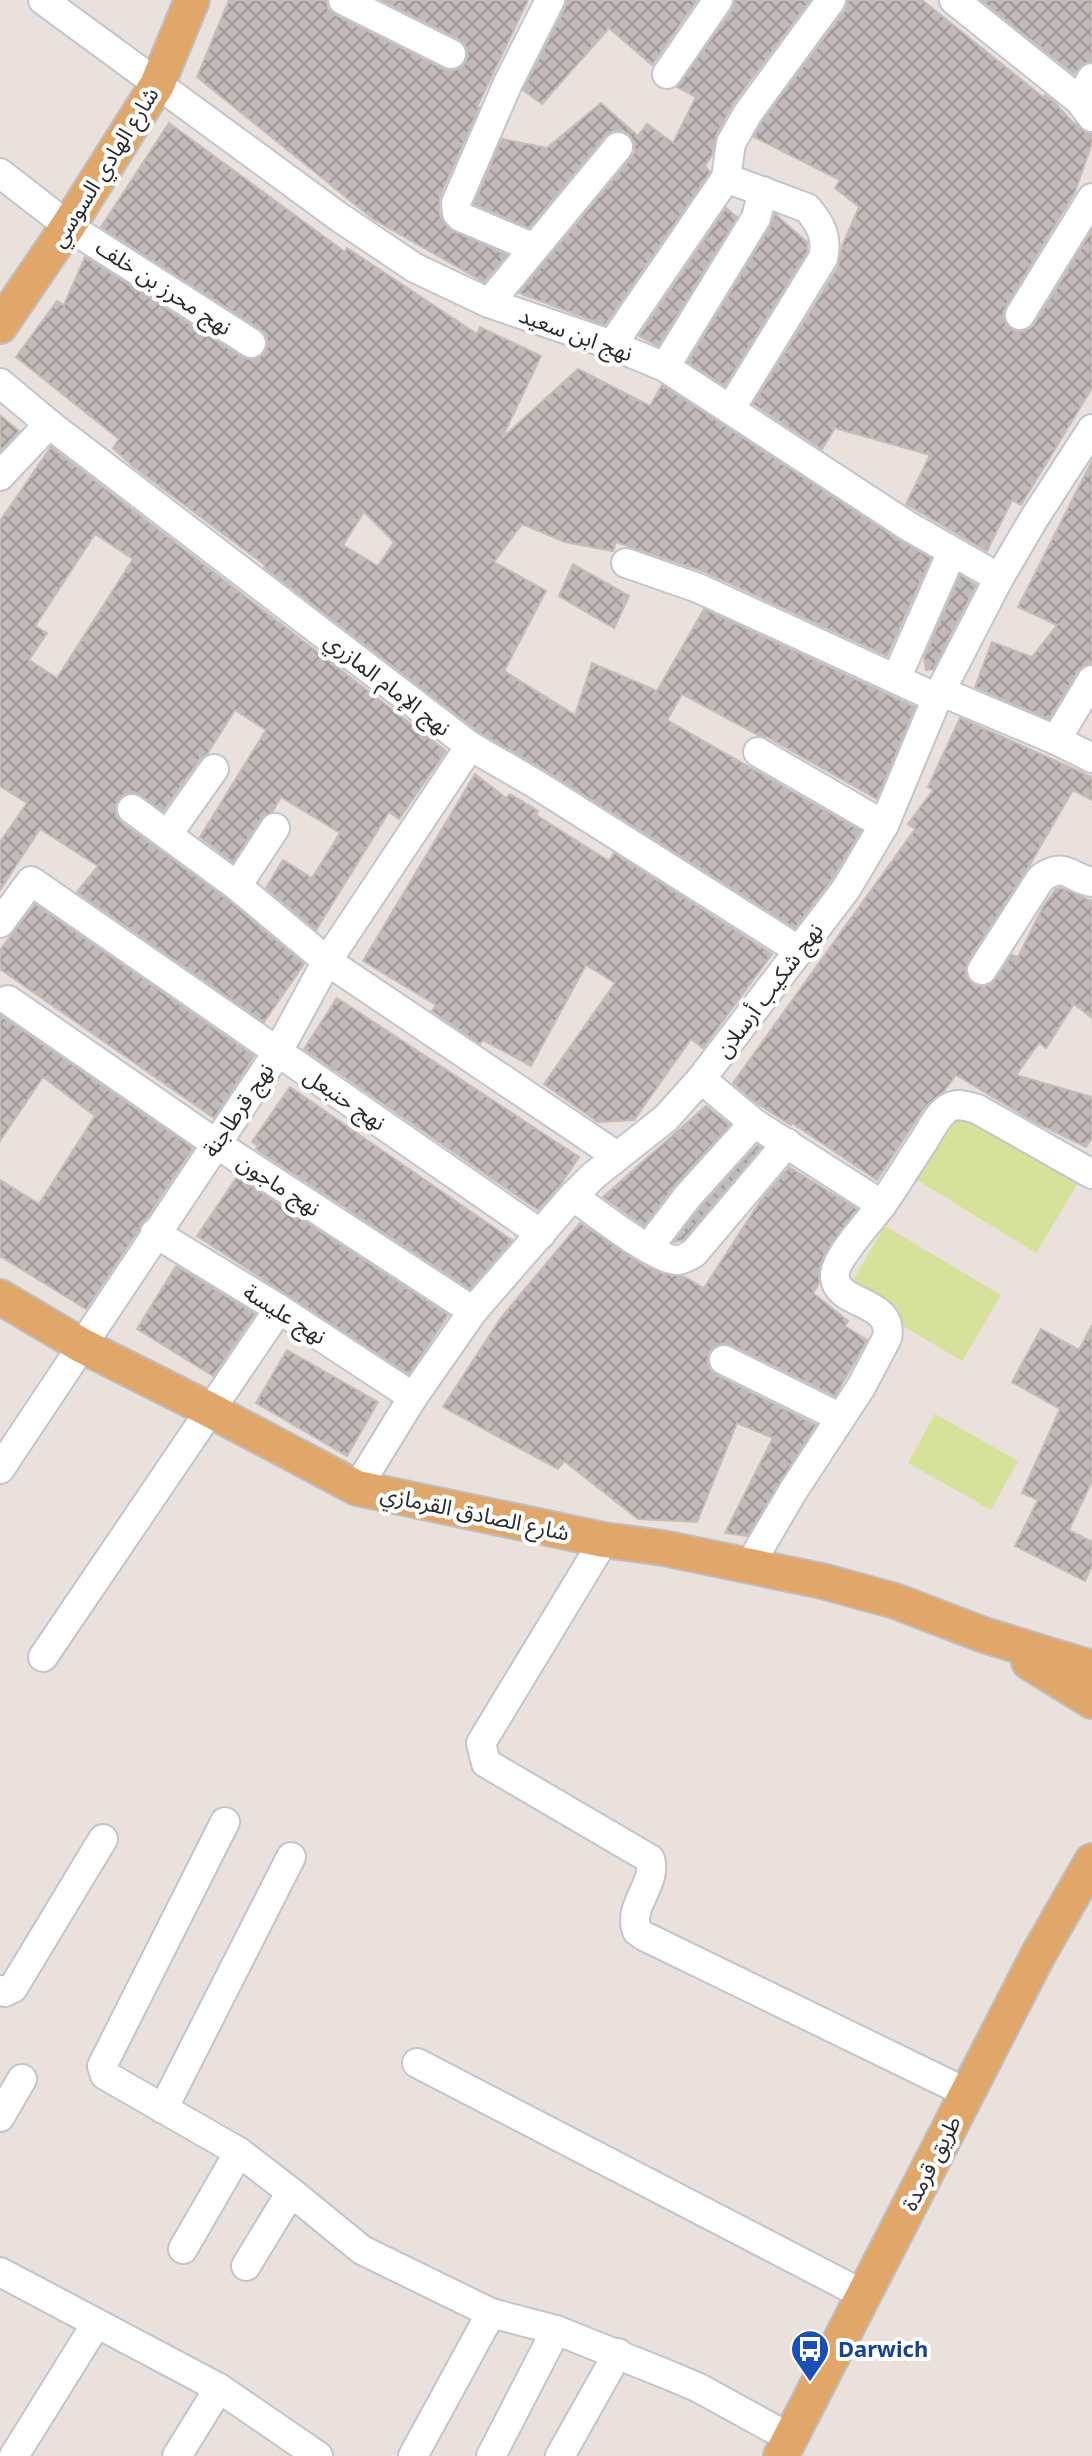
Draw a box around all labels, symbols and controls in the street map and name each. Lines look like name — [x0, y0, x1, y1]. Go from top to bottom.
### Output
street label: شارع الهادي السوسي — [42, 81, 167, 254]
street label: نهج محرز بن خلف — [89, 231, 238, 344]
street label: نهج ابن سعيد — [514, 299, 637, 370]
street label: نهج الإمام المازري — [317, 624, 458, 744]
street label: نهج شكيب أرسلان — [708, 916, 831, 1065]
street label: نهج قرطاجنة — [195, 1057, 282, 1164]
street label: نهج حنبعل — [297, 1060, 392, 1139]
street label: نهج ماجون — [231, 1146, 327, 1225]
street label: نهج عليسة — [237, 1276, 333, 1353]
street label: شارع الصادق القرمازي — [377, 1477, 572, 1550]
street label: طريق قرمدة — [893, 2110, 967, 2215]
bus stop icon: Darwich — [789, 2328, 831, 2383]
place label: Darwich — [838, 2333, 928, 2363]

